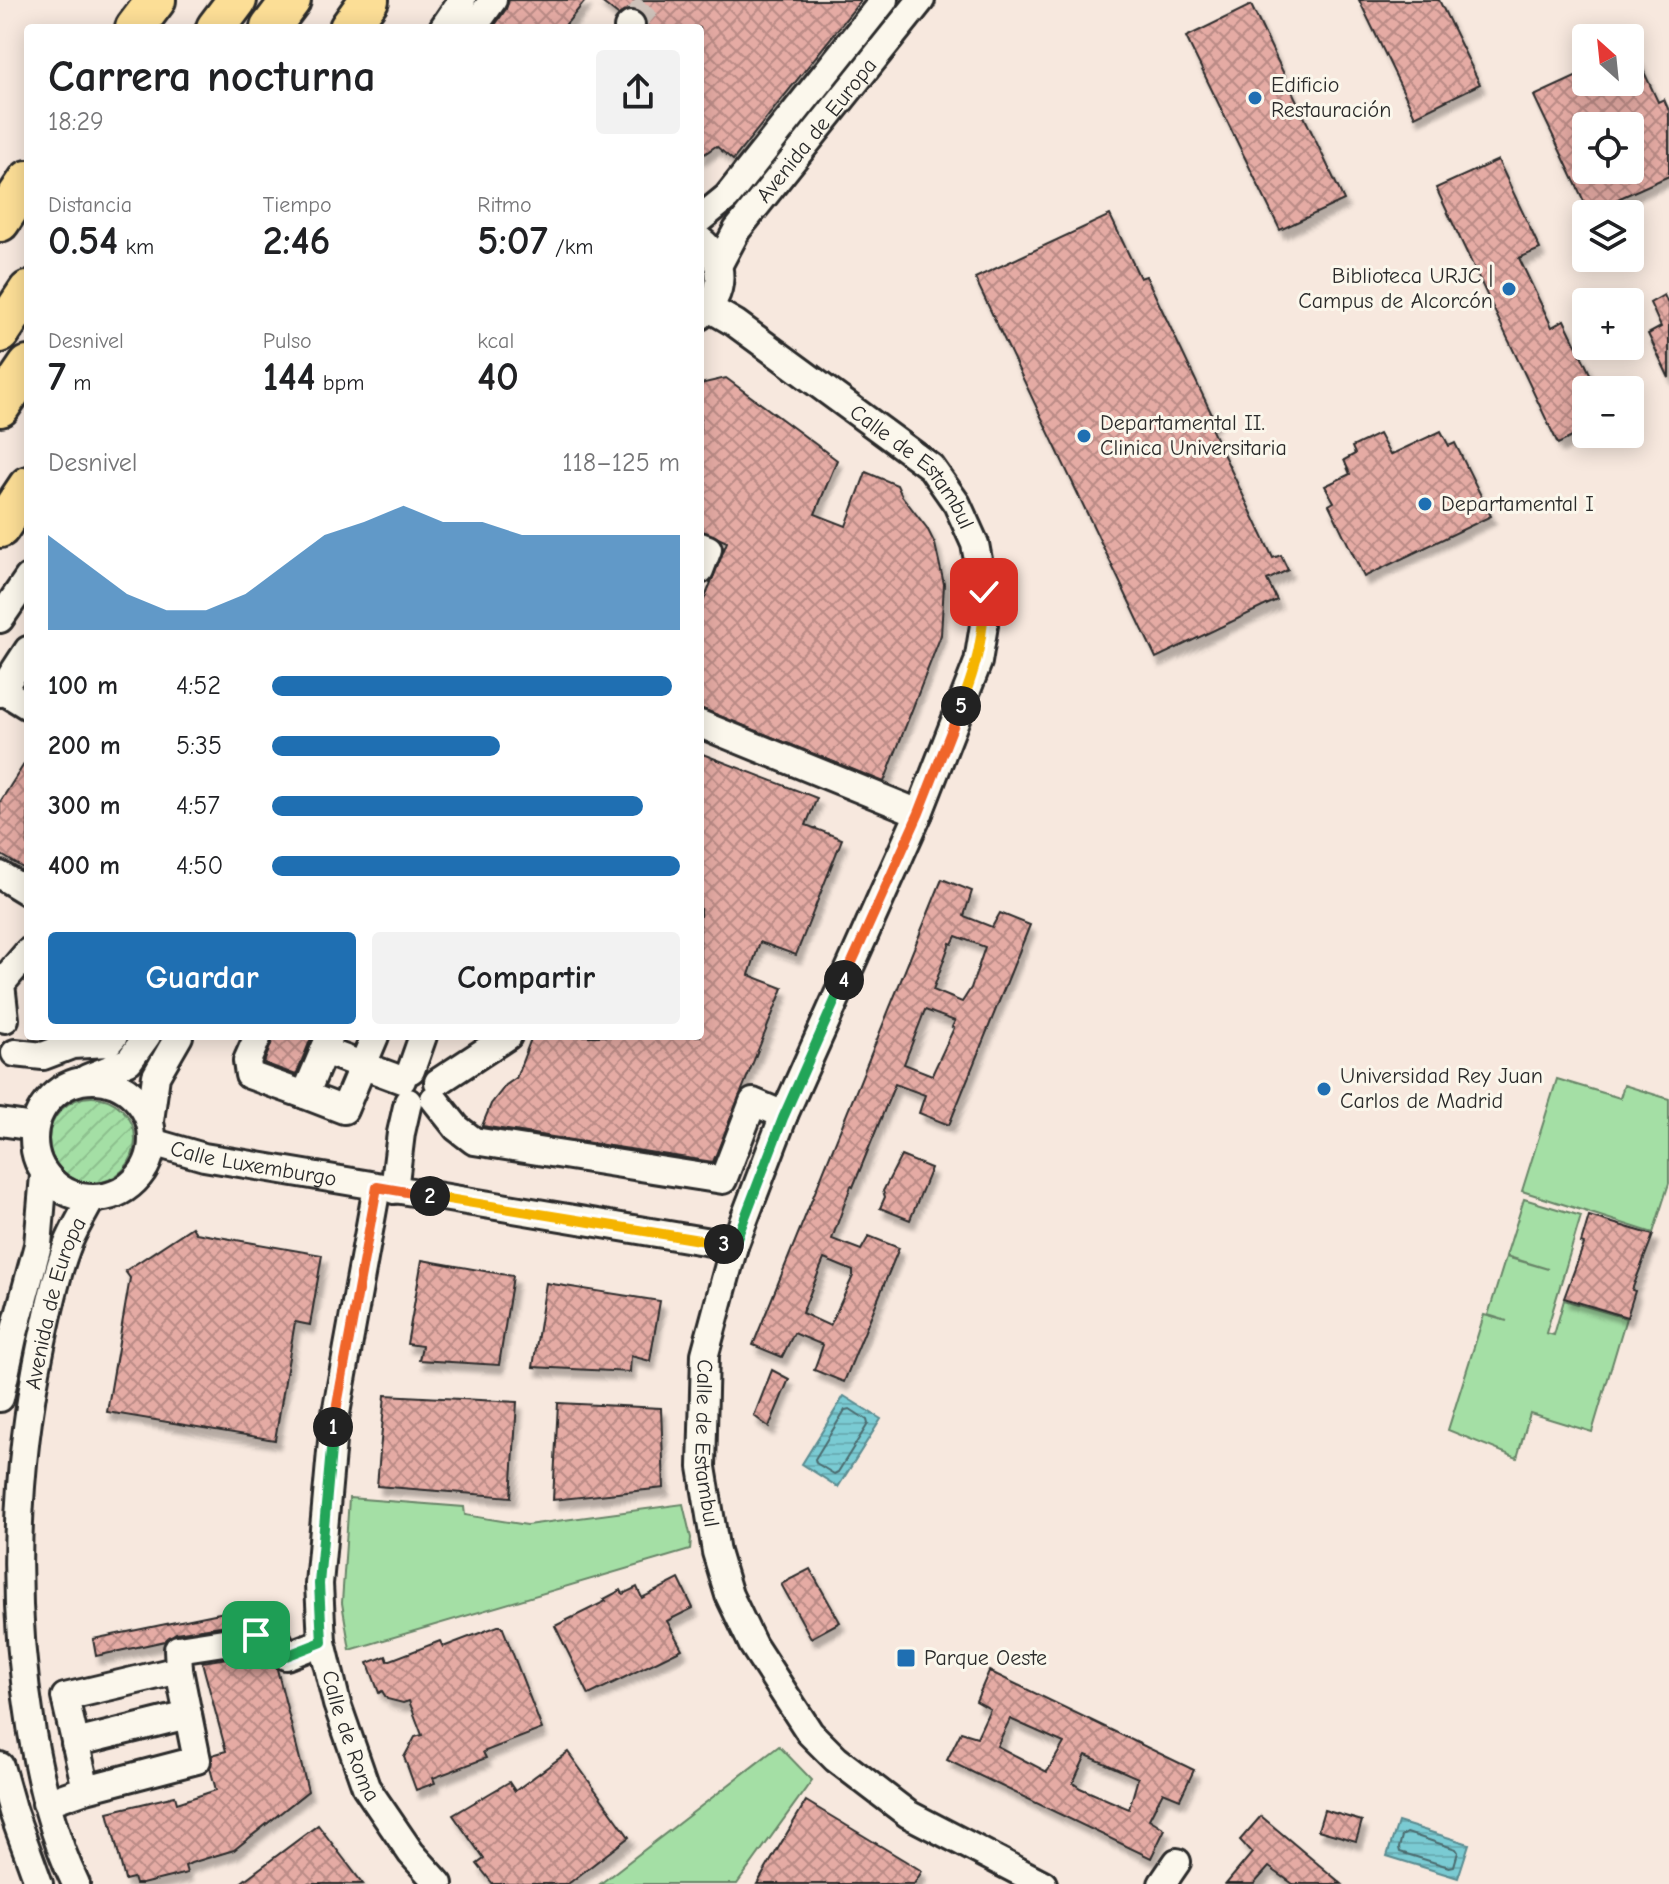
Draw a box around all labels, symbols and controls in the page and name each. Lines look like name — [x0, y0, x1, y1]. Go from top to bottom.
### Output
north arrow — [1572, 24, 1644, 96]
map controls — [1572, 24, 1644, 448]
button: share — [596, 50, 680, 134]
text: Carrera nocturna — [48, 51, 376, 102]
street label: Avenida de Europa — [751, 53, 882, 208]
place label: Edificio Restauración — [1271, 72, 1391, 123]
marker: Edificio Restauración — [1246, 89, 1264, 107]
text: 18:29 — [48, 107, 104, 137]
button: locate — [1572, 112, 1644, 184]
text: Distancia — [48, 192, 132, 218]
text: Tiempo — [263, 192, 332, 218]
text: Ritmo — [477, 192, 532, 218]
button: layers — [1572, 200, 1644, 272]
text: 0.54 — [48, 218, 118, 264]
text: 2:46 — [263, 218, 331, 264]
text: 5:07 — [477, 218, 548, 264]
text: km — [118, 234, 154, 260]
text: /km — [548, 234, 594, 260]
place label: Biblioteca URJC | Campus de Alcorcón — [1298, 263, 1493, 314]
marker: Biblioteca URJC | Campus de Alcorcón — [1500, 280, 1518, 298]
button: + — [1572, 288, 1644, 360]
text: Desnivel — [48, 328, 124, 354]
text: Pulso — [263, 328, 312, 354]
text: kcal — [477, 328, 514, 354]
text: 7 — [48, 354, 66, 400]
text: 144 — [263, 354, 316, 400]
text: 40 — [477, 354, 519, 400]
text: m — [66, 370, 92, 396]
text: bpm — [316, 370, 365, 396]
button: − — [1572, 376, 1644, 448]
street label: Calle de Estambul — [845, 399, 979, 533]
place label: Departamental II. Clinica Universitaria — [1100, 410, 1287, 461]
marker: Departamental II. Clinica Universitaria — [1075, 427, 1093, 445]
text: Desnivel — [48, 448, 138, 478]
text: 118–125 m — [562, 448, 680, 478]
place label: Departamental I — [1441, 491, 1594, 517]
marker: Departamental I — [1416, 495, 1434, 513]
pin — [950, 558, 1018, 626]
icon: check — [962, 570, 1006, 614]
text: 100 m — [48, 671, 118, 701]
text: 4:52 — [176, 671, 221, 701]
pin: 5 — [941, 686, 981, 726]
text: 5 — [955, 693, 967, 719]
text: 200 m — [48, 731, 121, 761]
text: 5:35 — [176, 731, 222, 761]
text: 300 m — [48, 791, 121, 821]
text: 4:57 — [176, 791, 220, 821]
text: 400 m — [48, 851, 120, 881]
text: 4:50 — [176, 851, 223, 881]
button: Guardar — [48, 932, 356, 1024]
button: Compartir — [372, 932, 680, 1024]
pin: 4 — [824, 960, 864, 1000]
text: 4 — [839, 967, 849, 993]
place label: Universidad Rey Juan Carlos de Madrid — [1340, 1063, 1543, 1114]
marker: Universidad Rey Juan Carlos de Madrid — [1315, 1080, 1333, 1098]
street label: Calle Luxemburgo — [167, 1135, 338, 1192]
pin: 2 — [410, 1176, 450, 1216]
text: 2 — [425, 1183, 435, 1209]
street label: Avenida de Europa — [20, 1212, 92, 1391]
pin: 3 — [704, 1224, 744, 1264]
text: 3 — [719, 1231, 729, 1257]
street label: Calle de Estambul — [689, 1359, 725, 1529]
pin: 1 — [313, 1407, 353, 1447]
text: 1 — [329, 1414, 337, 1440]
pin — [222, 1601, 290, 1669]
icon: arrive — [234, 1613, 278, 1657]
place label: Parque Oeste — [924, 1645, 1047, 1671]
marker: Parque Oeste — [895, 1647, 917, 1669]
street label: Calle de Roma — [316, 1668, 385, 1807]

